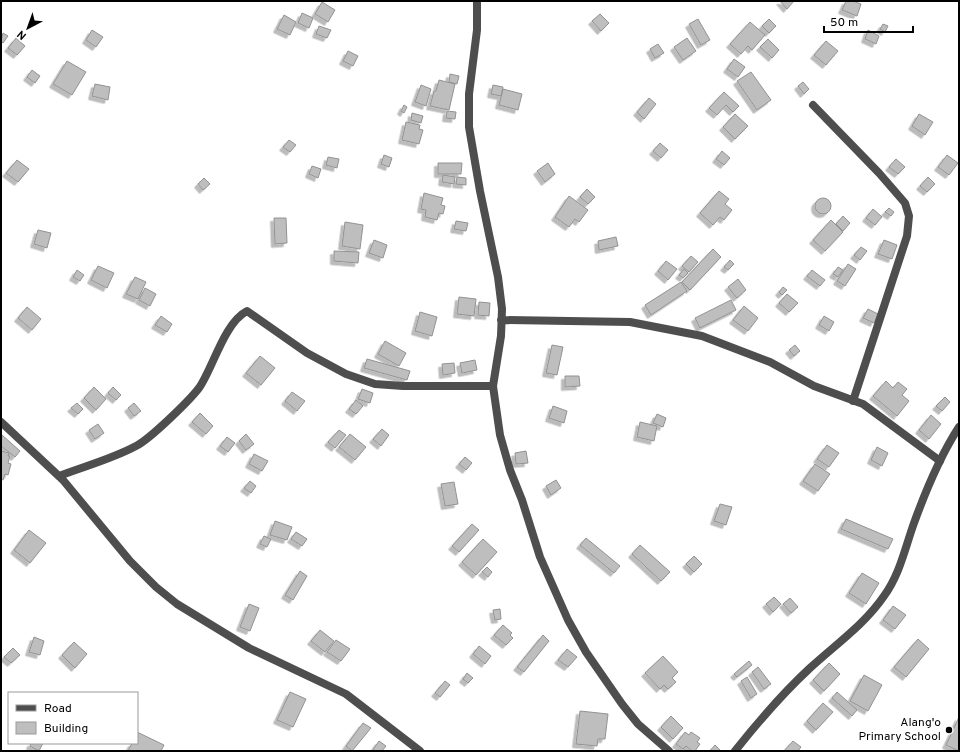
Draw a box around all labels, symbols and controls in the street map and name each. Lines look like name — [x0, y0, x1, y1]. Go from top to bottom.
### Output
north arrow — [8, 8, 48, 48]
scale bar — [824, 8, 913, 34]
text: 50 m — [830, 15, 858, 31]
text: N — [15, 27, 30, 43]
legend — [8, 692, 138, 744]
text: Road — [44, 701, 72, 717]
place label: Alang'o Primary School — [859, 715, 941, 745]
text: Building — [44, 721, 88, 737]
marker: Alang'o Primary School — [944, 725, 954, 735]

